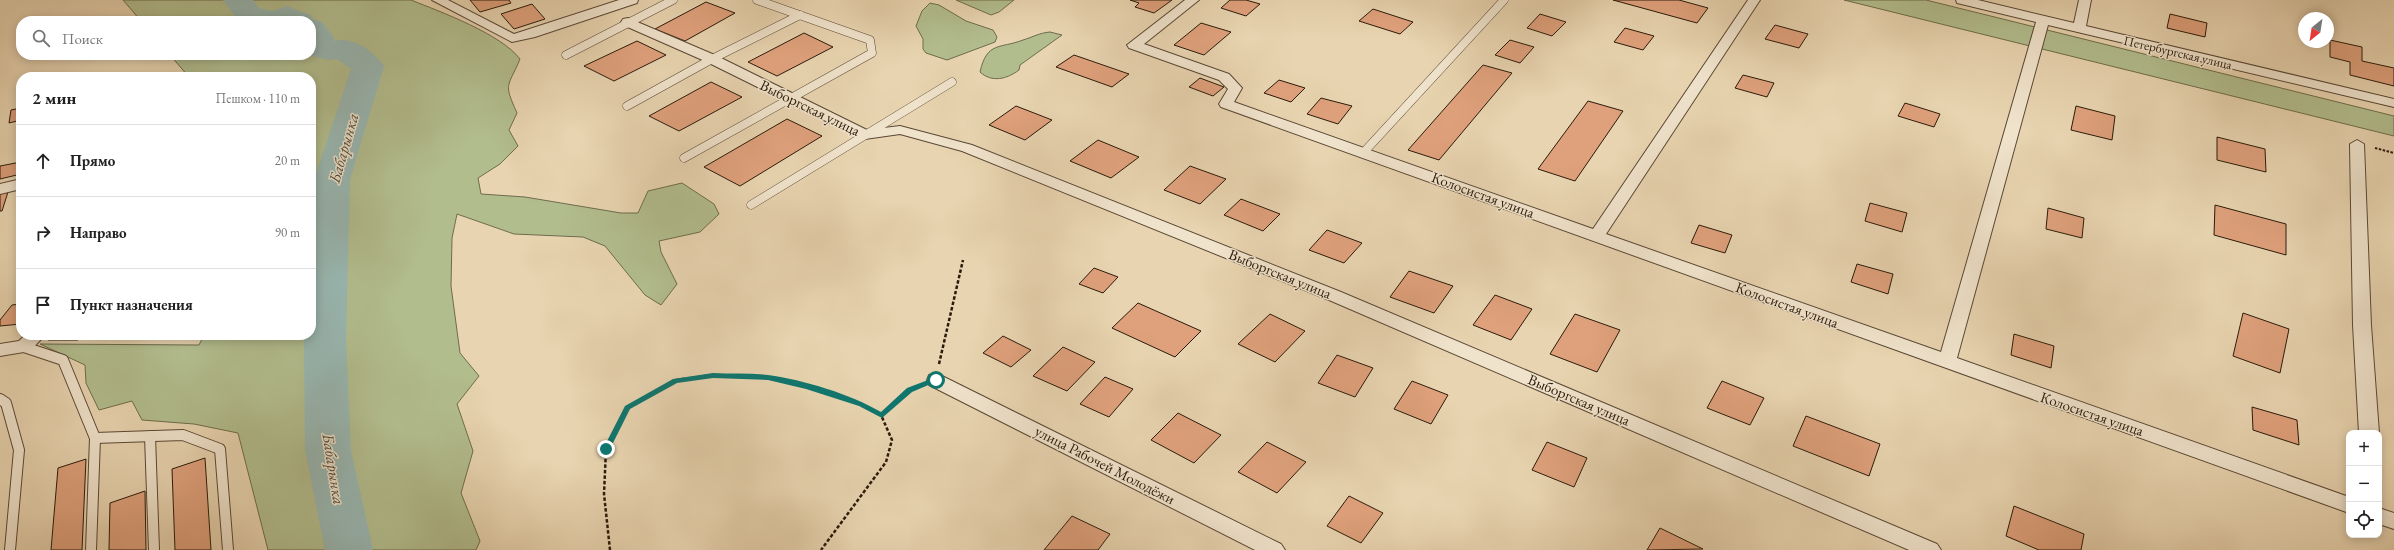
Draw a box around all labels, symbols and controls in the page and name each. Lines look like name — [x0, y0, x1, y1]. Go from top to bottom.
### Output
north arrow — [2298, 12, 2334, 48]
search box — [16, 16, 316, 60]
icon: search — [30, 27, 52, 49]
text: Поиск — [62, 29, 103, 48]
street label: Петербургская улица — [2122, 32, 2235, 73]
street label: Выборгская улица — [757, 75, 863, 140]
text: 2 мин — [32, 87, 76, 109]
text: Пешком · 110 m — [216, 90, 300, 107]
water label: Бабарынка — [323, 111, 363, 186]
icon: ahead — [32, 150, 54, 172]
text: Прямо — [70, 151, 115, 170]
text: 20 m — [275, 152, 300, 169]
street label: Колосистая улица — [1429, 167, 1537, 222]
icon: right — [32, 222, 54, 244]
text: Направо — [70, 223, 127, 242]
text: 90 m — [275, 224, 300, 241]
street label: Выборгская улица — [1226, 244, 1334, 303]
street label: Колосистая улица — [1733, 277, 1841, 332]
icon: arrive — [32, 294, 54, 316]
text: Пункт назначения — [70, 295, 193, 314]
street label: Выборгская улица — [1525, 369, 1633, 430]
route start — [927, 371, 945, 389]
street label: Колосистая улица — [2038, 387, 2146, 440]
street label: улица Рабочей Молодёжи — [1032, 421, 1179, 508]
map controls — [2346, 430, 2382, 538]
button: + — [2346, 430, 2382, 466]
water label: Бабарынка — [317, 431, 349, 506]
route end — [597, 440, 615, 458]
button: − — [2346, 466, 2382, 502]
button: locate — [2346, 502, 2382, 538]

